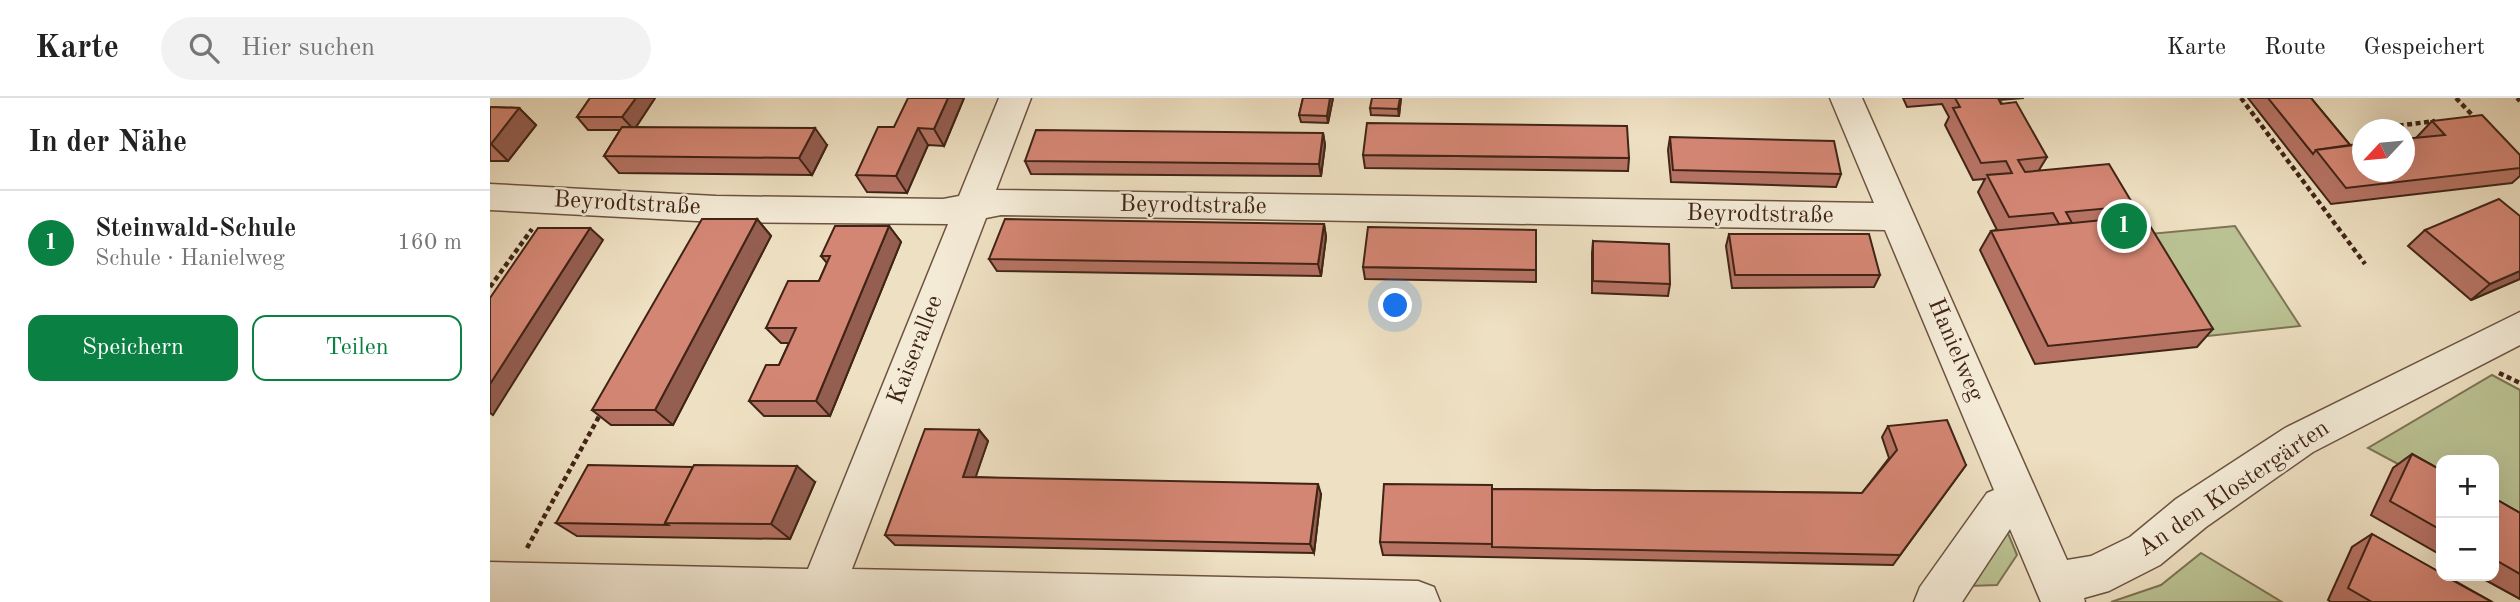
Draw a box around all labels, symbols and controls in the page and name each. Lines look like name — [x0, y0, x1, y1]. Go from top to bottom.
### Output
search box — [161, 17, 651, 80]
icon: search — [185, 29, 223, 67]
text: Karte — [35, 32, 119, 65]
text: Hier suchen — [241, 35, 375, 61]
text: Karte — [2167, 36, 2226, 60]
text: Route — [2264, 36, 2326, 60]
text: Gespeichert — [2364, 36, 2485, 60]
north arrow — [2352, 119, 2415, 182]
text: In der Nähe — [28, 128, 187, 158]
street label: Beyrodtstraße — [553, 188, 701, 220]
street label: Beyrodtstraße — [1119, 193, 1267, 219]
pin: 1 — [2101, 200, 2147, 252]
street label: Beyrodtstraße — [1686, 202, 1834, 228]
text: Steinwald-Schule — [95, 216, 296, 242]
text: 1 — [44, 231, 58, 254]
text: 160 m — [397, 231, 462, 254]
text: Schule · Hanielweg — [95, 247, 285, 270]
your location — [1378, 288, 1412, 322]
street label: Kaiserallee — [884, 292, 948, 408]
street label: Hanielweg — [1923, 295, 1987, 405]
button: Speichern — [28, 315, 238, 381]
button: Teilen — [252, 315, 462, 381]
street label: An den Klostergärten — [2134, 416, 2334, 562]
map controls — [2436, 455, 2499, 581]
button: + — [2436, 455, 2499, 518]
button: − — [2436, 518, 2499, 581]

